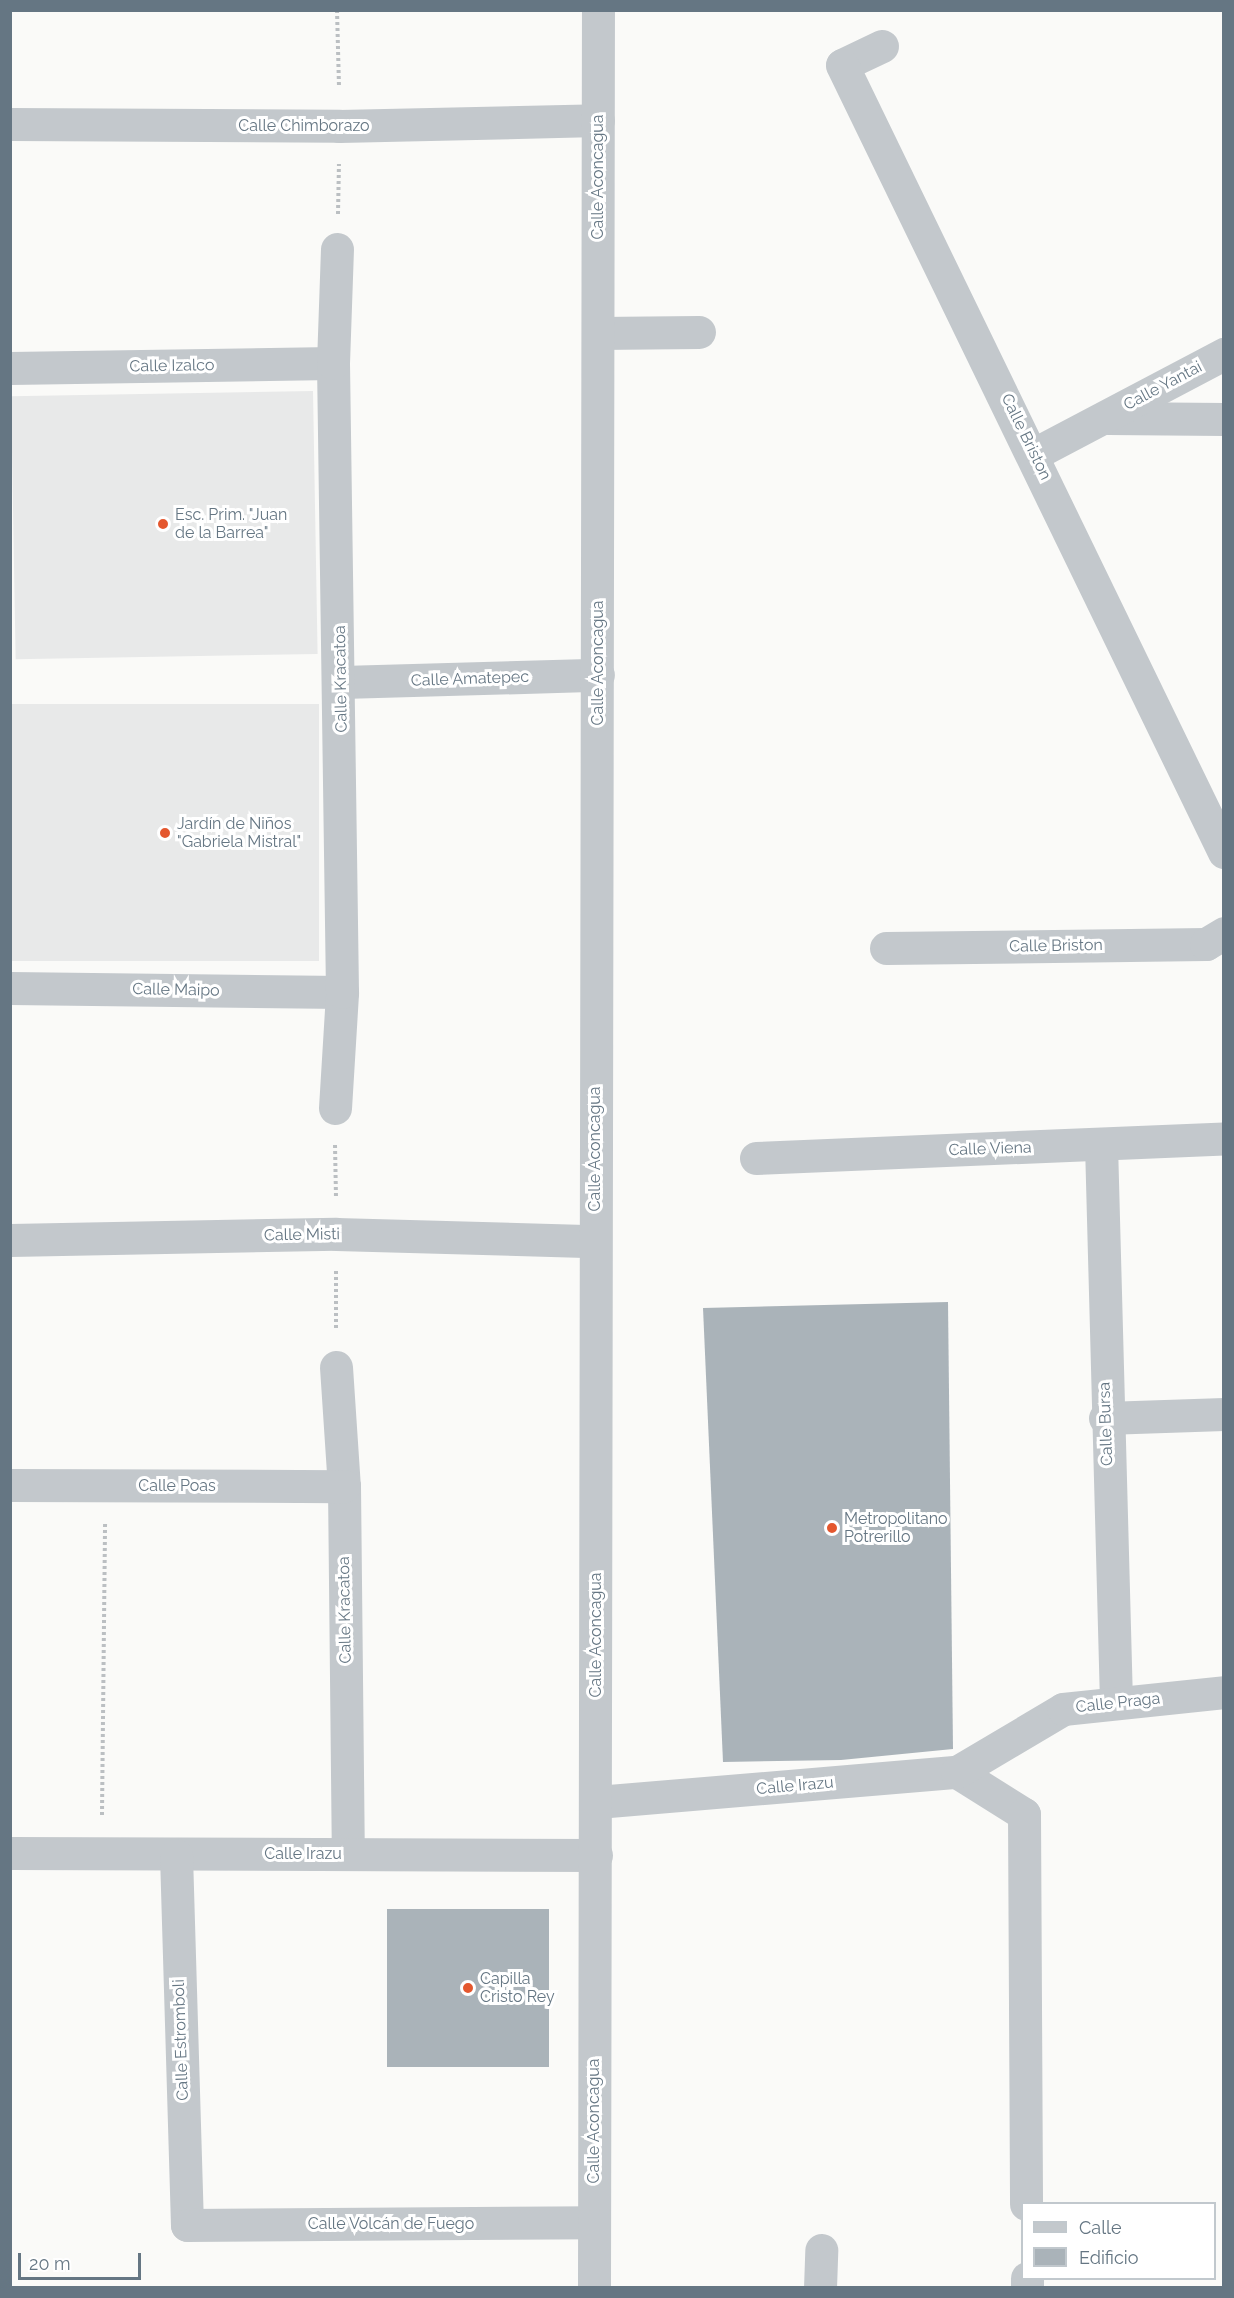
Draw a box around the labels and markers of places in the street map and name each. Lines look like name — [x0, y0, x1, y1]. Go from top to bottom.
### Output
place label: Esc. Prim. "Juan de la Barrea" — [175, 505, 288, 543]
marker: Esc. Prim. "Juan de la Barrea" — [156, 517, 170, 531]
place label: Jardín de Niños "Gabriela Mistral" — [177, 814, 301, 852]
marker: Jardín de Niños "Gabriela Mistral" — [158, 826, 172, 840]
place label: Metropolitano Potrerillo — [844, 1509, 948, 1547]
marker: Metropolitano Potrerillo — [825, 1521, 839, 1535]
place label: Capilla Cristo Rey — [480, 1969, 555, 2007]
marker: Capilla Cristo Rey — [461, 1981, 475, 1995]

